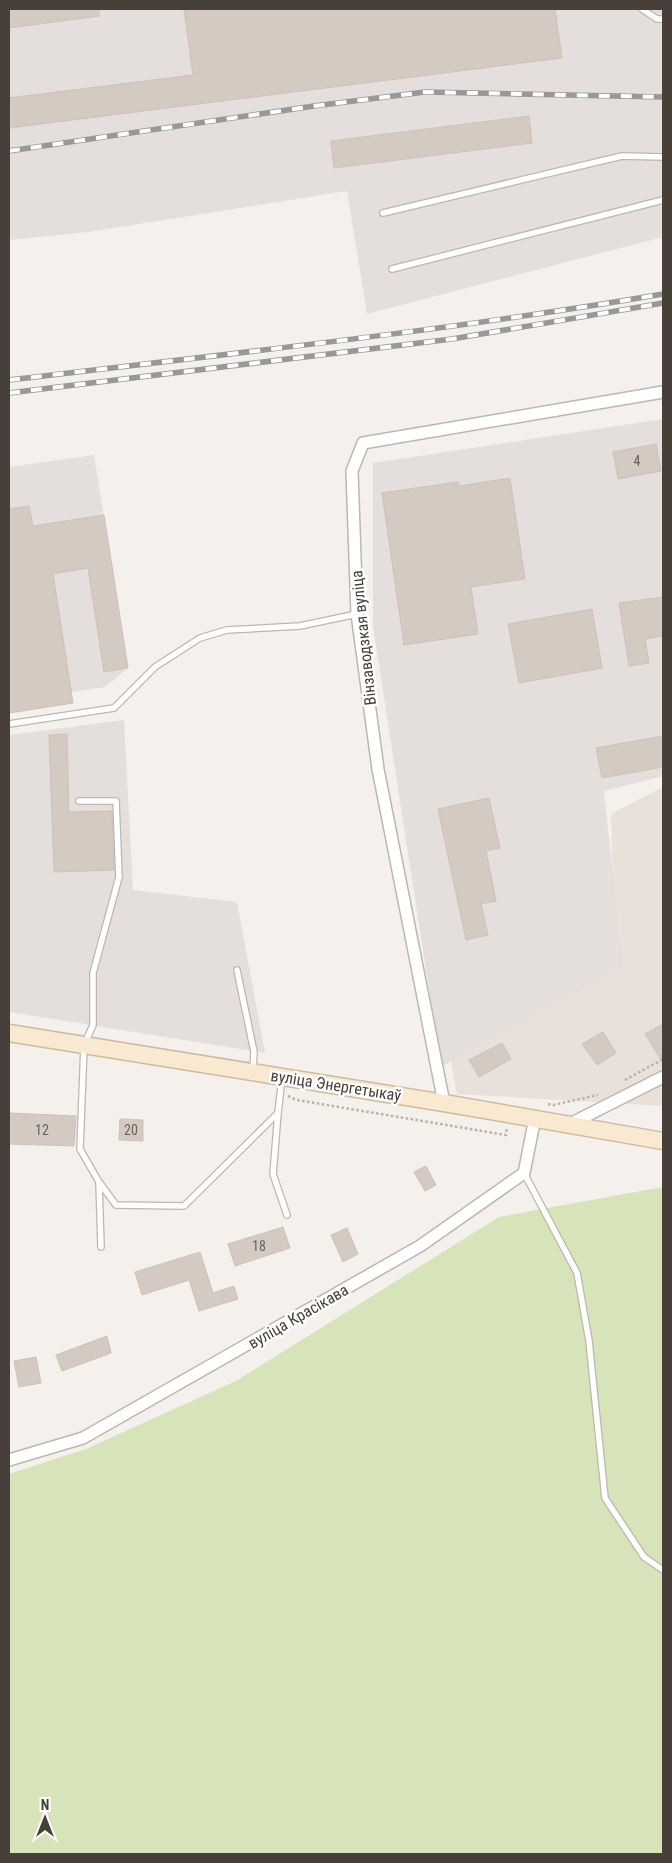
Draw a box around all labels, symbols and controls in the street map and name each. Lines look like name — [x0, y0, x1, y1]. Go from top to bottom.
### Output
house number: 4 — [634, 453, 641, 469]
street label: Вінзаводзкая вуліца — [347, 570, 380, 706]
street label: вуліца Энергетыкаў — [269, 1066, 403, 1105]
house number: 12 — [35, 1122, 49, 1138]
house number: 20 — [124, 1122, 138, 1138]
house number: 18 — [252, 1238, 266, 1254]
street label: вуліца Красікава — [245, 1280, 352, 1353]
north arrow — [20, 1793, 70, 1843]
text: N — [41, 1797, 49, 1813]

